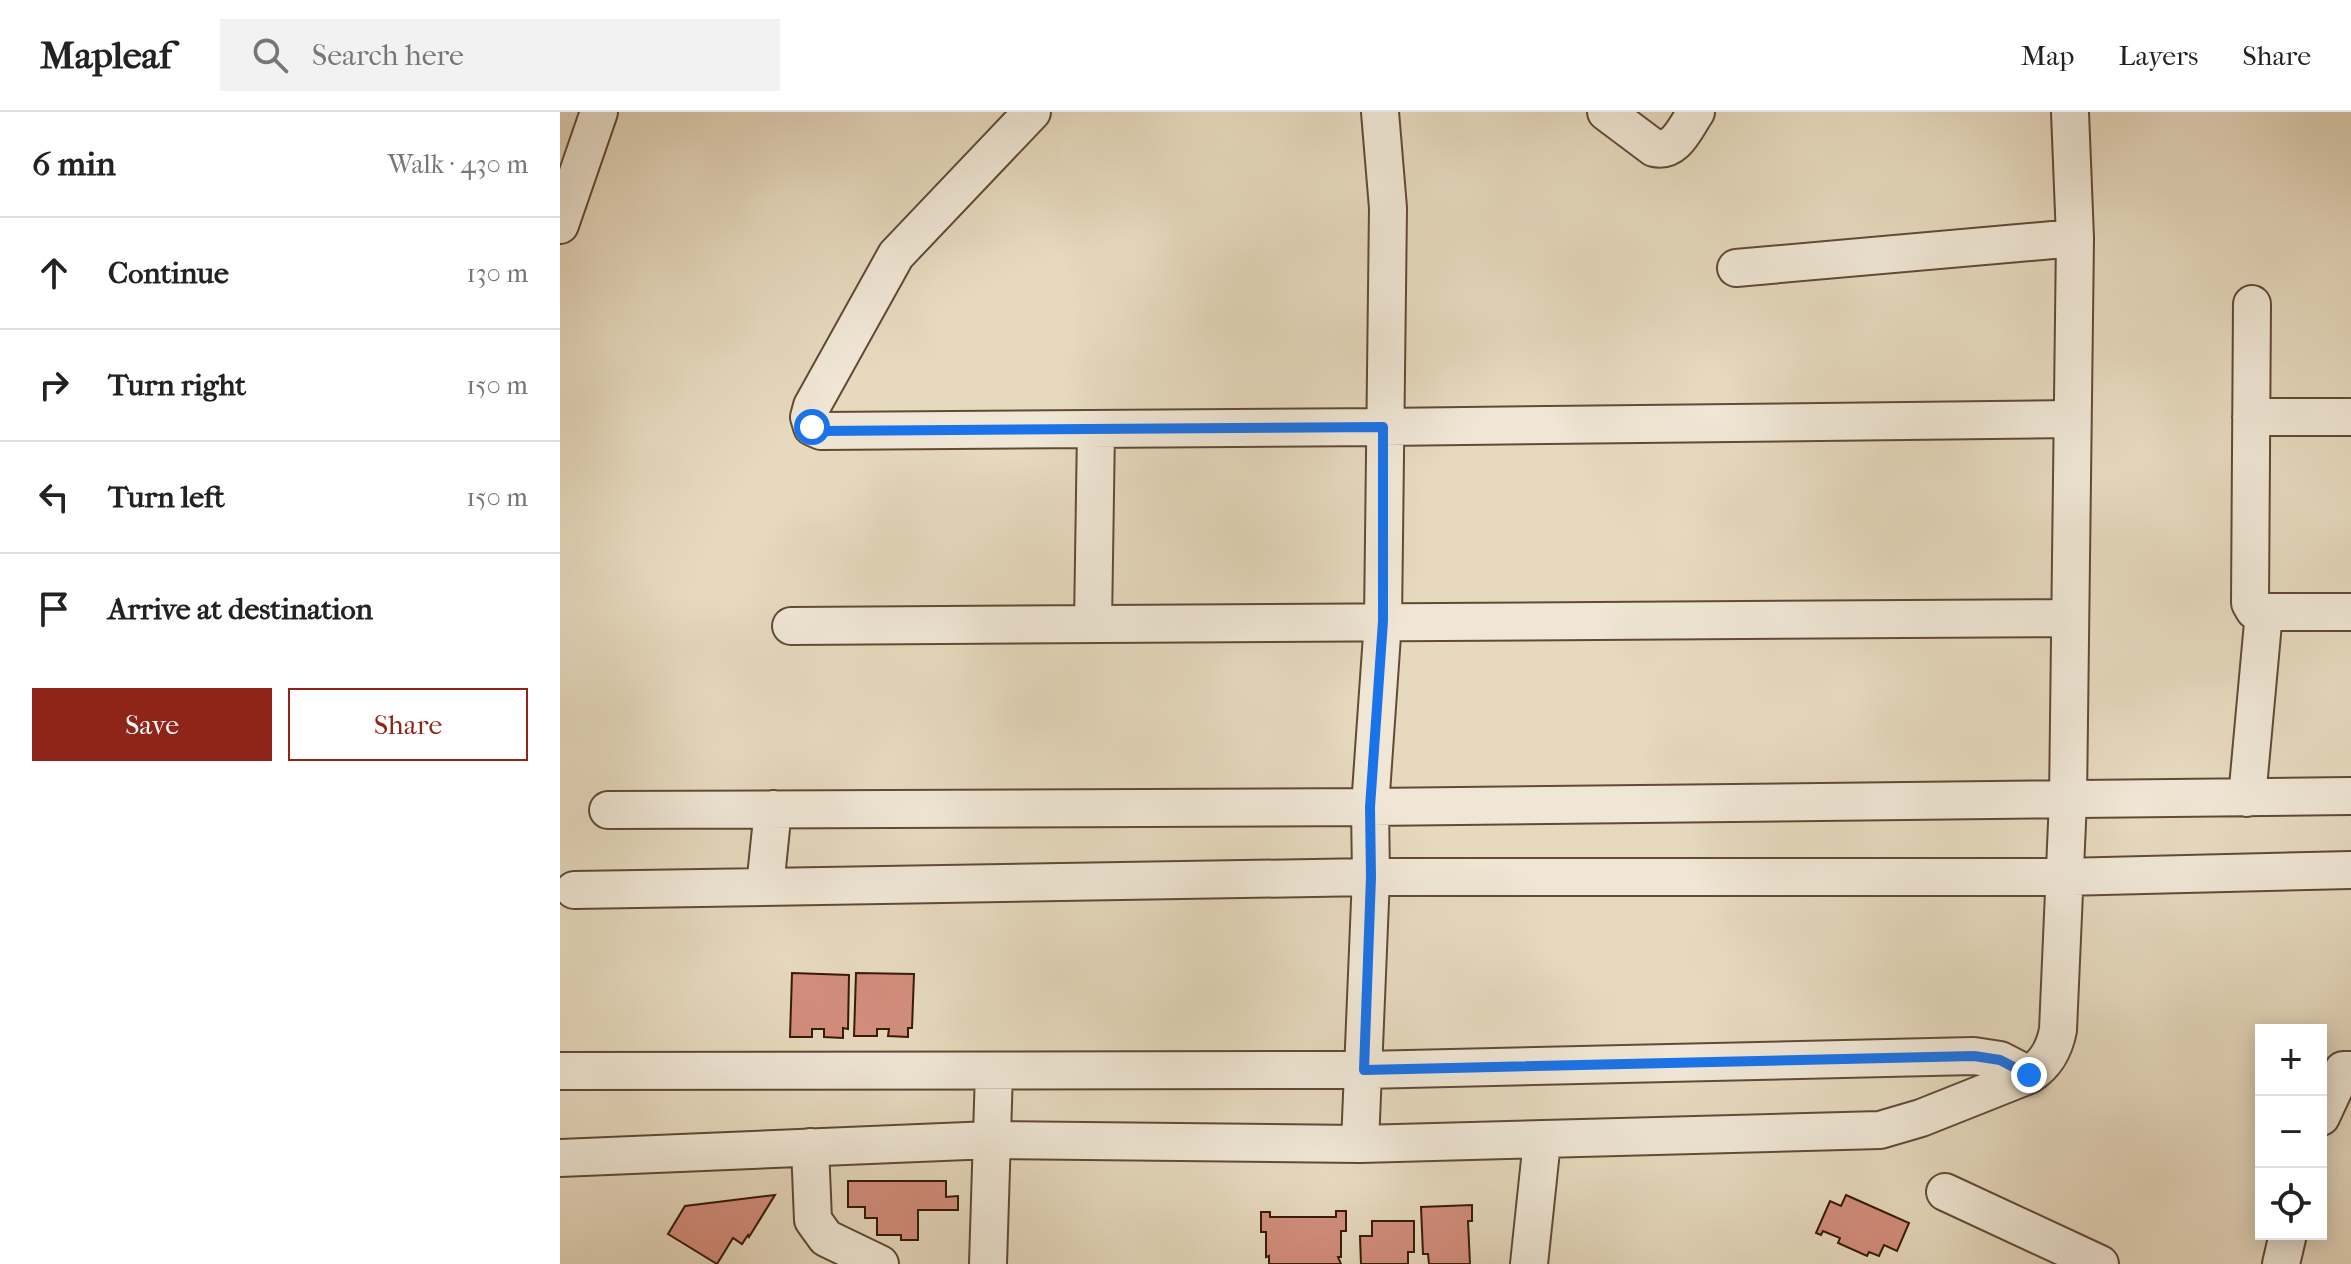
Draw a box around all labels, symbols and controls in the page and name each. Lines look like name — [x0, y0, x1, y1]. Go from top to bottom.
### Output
search box — [220, 19, 780, 91]
text: Mapleaf — [40, 33, 172, 78]
icon: search — [248, 33, 292, 77]
text: Search here — [312, 38, 464, 73]
text: Map — [2021, 39, 2074, 72]
text: Layers — [2118, 39, 2198, 72]
text: Share — [2242, 39, 2311, 72]
text: 6 min — [32, 144, 116, 184]
text: Walk · 430 m — [388, 149, 528, 180]
icon: ahead — [32, 251, 76, 295]
text: Continue — [108, 256, 229, 291]
text: 130 m — [467, 258, 528, 289]
icon: right — [32, 363, 76, 407]
text: Turn right — [108, 368, 246, 403]
text: 150 m — [466, 370, 528, 401]
route start — [794, 409, 830, 445]
icon: left — [32, 475, 76, 519]
text: Turn left — [108, 480, 225, 515]
text: 150 m — [466, 482, 528, 513]
icon: arrive — [32, 587, 76, 631]
text: Arrive at destination — [108, 592, 373, 627]
button: Save — [32, 688, 272, 761]
button: Share — [288, 688, 528, 761]
map controls — [2255, 1024, 2327, 1240]
button: + — [2255, 1024, 2327, 1096]
route end — [2011, 1057, 2047, 1093]
button: − — [2255, 1096, 2327, 1168]
button: locate — [2255, 1168, 2327, 1240]

